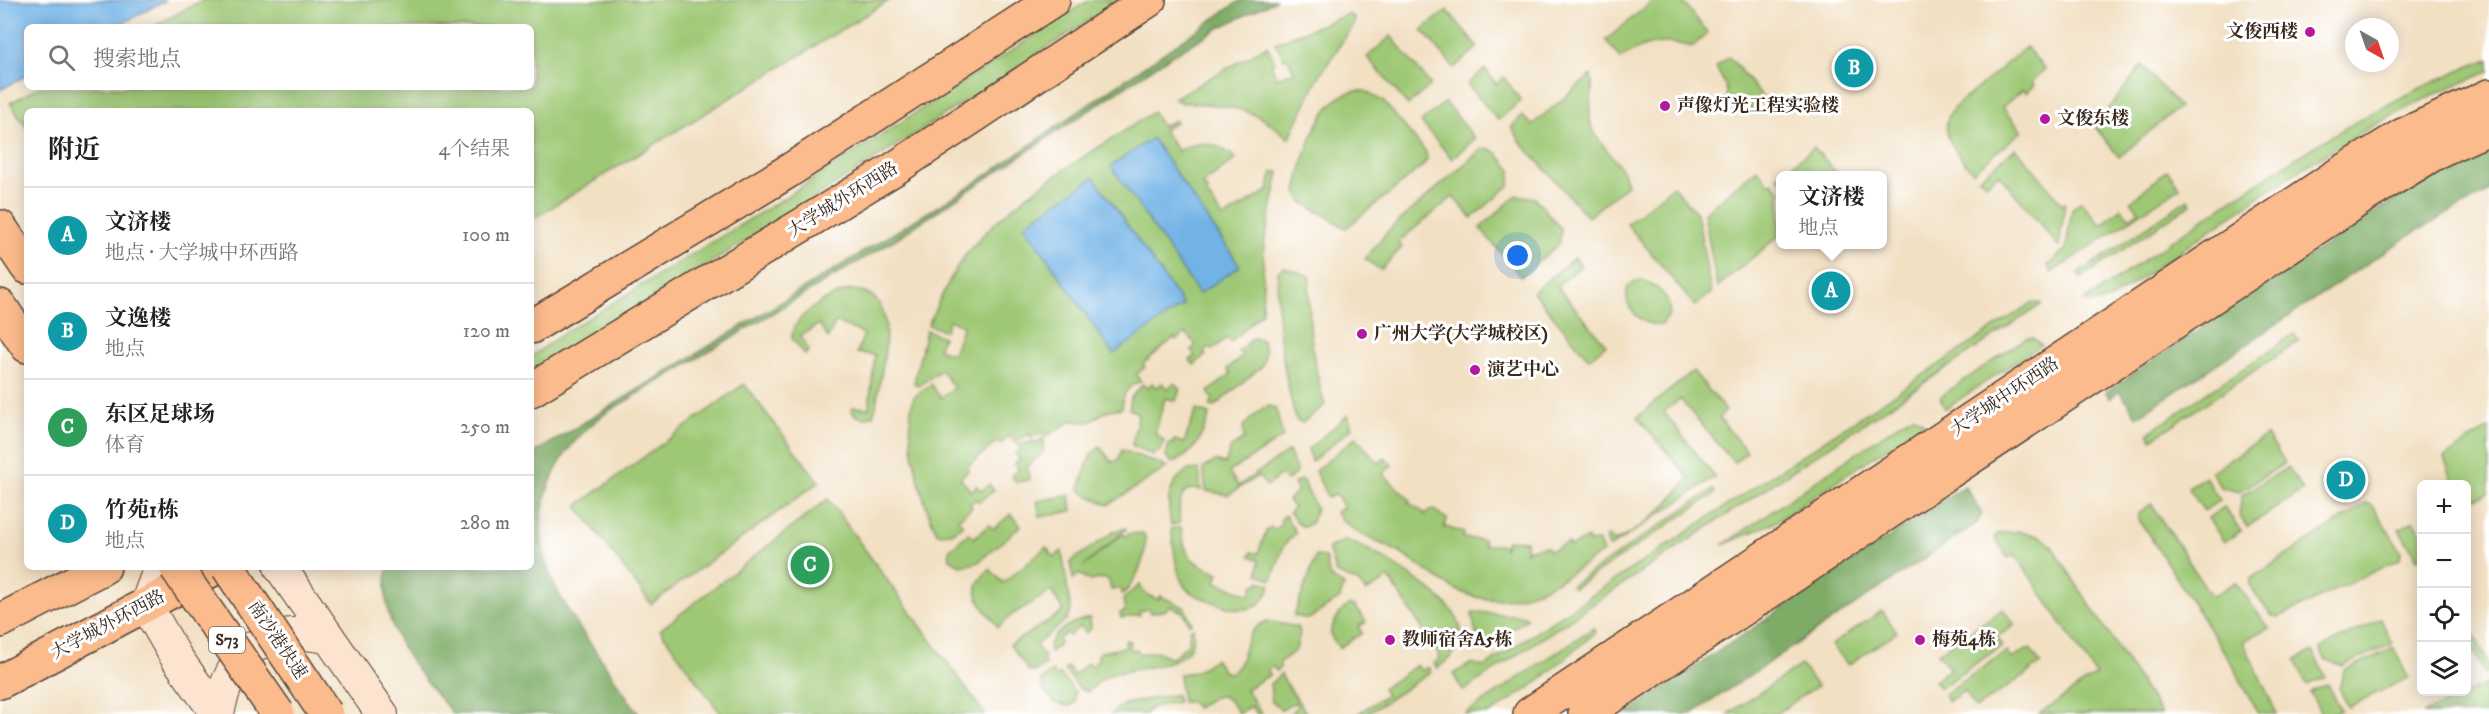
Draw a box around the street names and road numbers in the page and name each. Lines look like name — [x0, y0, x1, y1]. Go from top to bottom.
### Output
street label: 大学城外环西路 — [784, 157, 902, 243]
street label: 大学城中环西路 — [1947, 353, 2063, 441]
street label: 大学城外环西路 — [47, 586, 169, 664]
street label: 南沙港快速 — [243, 597, 311, 683]
road number: S73 — [209, 627, 245, 653]

